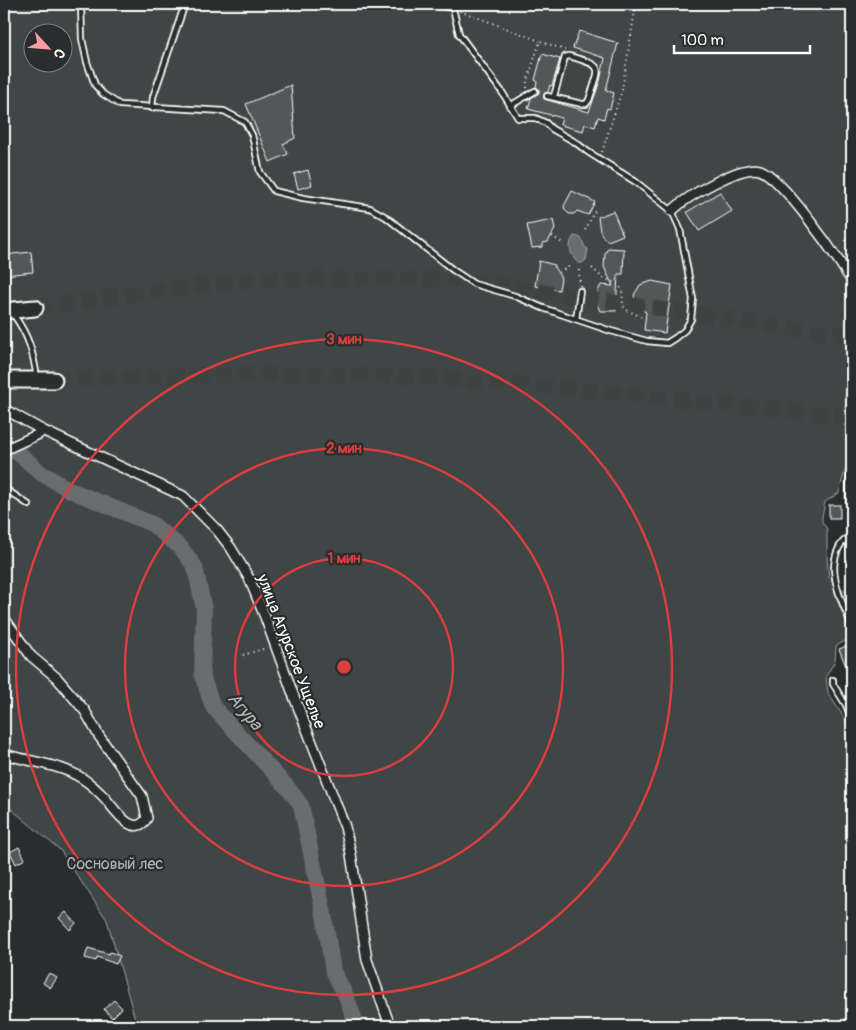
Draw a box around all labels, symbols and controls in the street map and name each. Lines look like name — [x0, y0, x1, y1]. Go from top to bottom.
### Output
north arrow — [22, 22, 72, 72]
scale bar — [674, 22, 810, 54]
text: 100 m — [681, 31, 724, 50]
text: С — [50, 46, 69, 61]
text: 3 мин — [326, 330, 362, 349]
text: 2 мин — [326, 439, 362, 458]
text: 1 мин — [327, 549, 361, 568]
street label: улица Агурское Ущелье — [252, 570, 330, 732]
centre of rings — [335, 658, 353, 676]
water label: Агура — [222, 688, 268, 736]
park label: Сосновый лес — [67, 854, 163, 874]

